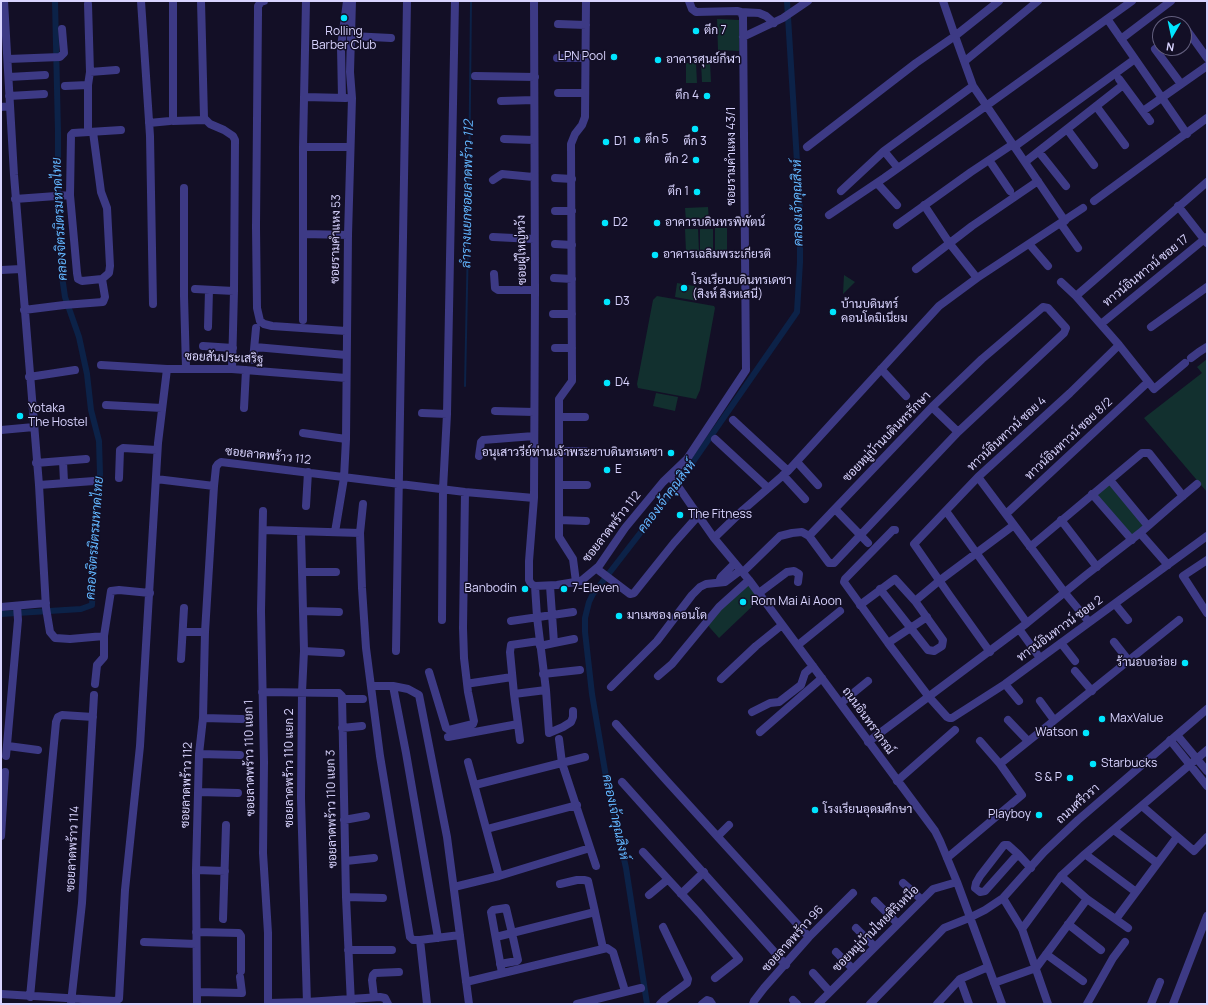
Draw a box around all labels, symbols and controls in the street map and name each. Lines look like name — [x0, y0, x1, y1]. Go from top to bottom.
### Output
marker: Rolling Barber Club — [339, 13, 349, 23]
north arrow — [1152, 16, 1192, 56]
place label: ตึก 7 — [704, 24, 727, 38]
place label: Rolling Barber Club — [312, 25, 376, 53]
marker: ตึก 7 — [691, 26, 701, 36]
text: N — [1165, 39, 1175, 55]
place label: LPN Pool — [558, 50, 606, 64]
marker: LPN Pool — [609, 52, 619, 62]
place label: อาคารศุนย์กีฬา — [666, 53, 741, 67]
marker: อาคารศุนย์กีฬา — [653, 55, 663, 65]
place label: ตึก 4 — [675, 89, 699, 103]
marker: ตึก 4 — [702, 91, 712, 101]
street label: ซอยรามคำแหง 43/1 — [725, 107, 739, 205]
water label: ลำรางแยกซอยลาดพร้าว 112 — [459, 120, 477, 268]
marker: ตึก 3 — [690, 124, 700, 134]
place label: ตึก 5 — [645, 133, 669, 147]
place label: D1 — [614, 135, 627, 149]
marker: ตึก 5 — [632, 135, 642, 145]
place label: ตึก 3 — [683, 135, 707, 149]
marker: D1 — [601, 137, 611, 147]
place label: ตึก 2 — [665, 153, 688, 167]
marker: ตึก 2 — [691, 155, 701, 165]
water label: คลองจิตรมิตรมหาดไทย — [49, 157, 71, 281]
water label: คลองเจ้าคุณสิงห์ — [789, 159, 807, 247]
place label: ตึก 1 — [668, 185, 689, 199]
marker: ตึก 1 — [692, 187, 702, 197]
street label: ซอยรามคำแหง 53 — [328, 194, 344, 284]
street label: ซอยผู้ใหญ่หวัง — [514, 215, 530, 285]
place label: D2 — [613, 216, 628, 230]
place label: อาคารบดินทรพิพัตน์ — [665, 216, 765, 230]
marker: D2 — [600, 218, 610, 228]
marker: อาคารบดินทรพิพัตน์ — [652, 218, 662, 228]
street label: ทาวน์อินทาวน์ ซอย 17 — [1100, 232, 1192, 310]
place label: อาคารเฉลิมพระเกียรติ — [663, 248, 771, 262]
marker: อาคารเฉลิมพระเกียรติ — [650, 250, 660, 260]
place label: โรงเรียนบดินทรเดชา (สิงห์ สิงหเสนี) — [692, 274, 792, 302]
marker: โรงเรียนบดินทรเดชา (สิงห์ สิงหเสนี) — [679, 283, 689, 293]
place label: D3 — [615, 295, 630, 309]
marker: D3 — [602, 297, 612, 307]
place label: บ้านบดินทร์ คอนโดมิเนียม — [841, 298, 908, 326]
marker: บ้านบดินทร์ คอนโดมิเนียม — [828, 307, 838, 317]
street label: ซอยสันประเสริฐ — [184, 349, 264, 367]
place label: D4 — [615, 376, 630, 390]
marker: D4 — [602, 378, 612, 388]
street label: ซอยหมู่บ้านบดินทรรักษา — [840, 389, 934, 485]
street label: ทาวน์อินทาวน์ ซอย 4 — [964, 394, 1050, 474]
street label: ทาวน์อินทาวน์ ซอย 8/2 — [1022, 395, 1116, 483]
place label: Yotaka The Hostel — [28, 402, 88, 430]
marker: Yotaka The Hostel — [15, 411, 25, 421]
street label: ซอยลาดพร้าว 112 — [224, 444, 312, 468]
place label: อนุเสาวรีย์ท่านเจ้าพระยาบดินทรเดชา — [482, 446, 663, 460]
marker: อนุเสาวรีย์ท่านเจ้าพระยาบดินทรเดชา — [666, 448, 676, 458]
water label: คลองเจ้าคุณสิงห์ — [635, 458, 699, 536]
place label: E — [615, 463, 622, 477]
marker: E — [602, 465, 612, 475]
water label: คลองจิตรมิตรมหาดไทย — [83, 476, 107, 600]
street label: ซอยลาดพร้าว 112 — [580, 489, 644, 565]
place label: The Fitness — [688, 508, 752, 522]
marker: The Fitness — [675, 510, 685, 520]
place label: Banbodin — [465, 582, 517, 596]
place label: 7-Eleven — [572, 582, 619, 596]
marker: Banbodin — [520, 584, 530, 594]
marker: 7-Eleven — [559, 584, 569, 594]
street label: ทาวน์อินทาวน์ ซอย 2 — [1014, 593, 1106, 665]
place label: Rom Mai Ai Aoon — [751, 595, 842, 609]
marker: Rom Mai Ai Aoon — [738, 597, 748, 607]
place label: มาเมซอง คอนโด — [627, 609, 707, 623]
marker: มาเมซอง คอนโด — [614, 611, 624, 621]
place label: ร้านอบอร่อย — [1116, 656, 1177, 670]
marker: ร้านอบอร่อย — [1180, 658, 1190, 668]
street label: ถนนอินทราภรณ์ — [839, 685, 897, 757]
street label: ซอยลาดพร้าว 110 แยก 1 — [242, 699, 258, 817]
street label: ซอยลาดพร้าว 110 แยก 2 — [283, 708, 297, 828]
place label: MaxValue — [1110, 712, 1163, 726]
marker: MaxValue — [1097, 714, 1107, 724]
place label: Watson — [1035, 726, 1078, 740]
marker: Watson — [1081, 728, 1091, 738]
street label: ซอยลาดพร้าว 112 — [178, 742, 196, 828]
street label: ซอยลาดพร้าว 110 แยก 3 — [324, 749, 340, 869]
place label: Starbucks — [1101, 757, 1157, 771]
marker: Starbucks — [1088, 759, 1098, 769]
place label: S & P — [1035, 771, 1062, 785]
water label: คลองเจ้าคุณสิงห์ — [598, 773, 632, 861]
marker: S & P — [1065, 773, 1075, 783]
street label: ถนนศรีวรา — [1053, 781, 1103, 827]
place label: โรงเรียนอุดมศึกษา — [823, 803, 912, 817]
street label: ซอยลาดพร้าว 114 — [64, 805, 82, 893]
marker: โรงเรียนอุดมศึกษา — [810, 805, 820, 815]
place label: Playboy — [988, 808, 1031, 822]
marker: Playboy — [1034, 810, 1044, 820]
street label: ซอยหมู่บ้านไทยศิริเหนือ — [830, 883, 922, 975]
street label: ซอยลาดพร้าว 96 — [759, 903, 827, 975]

